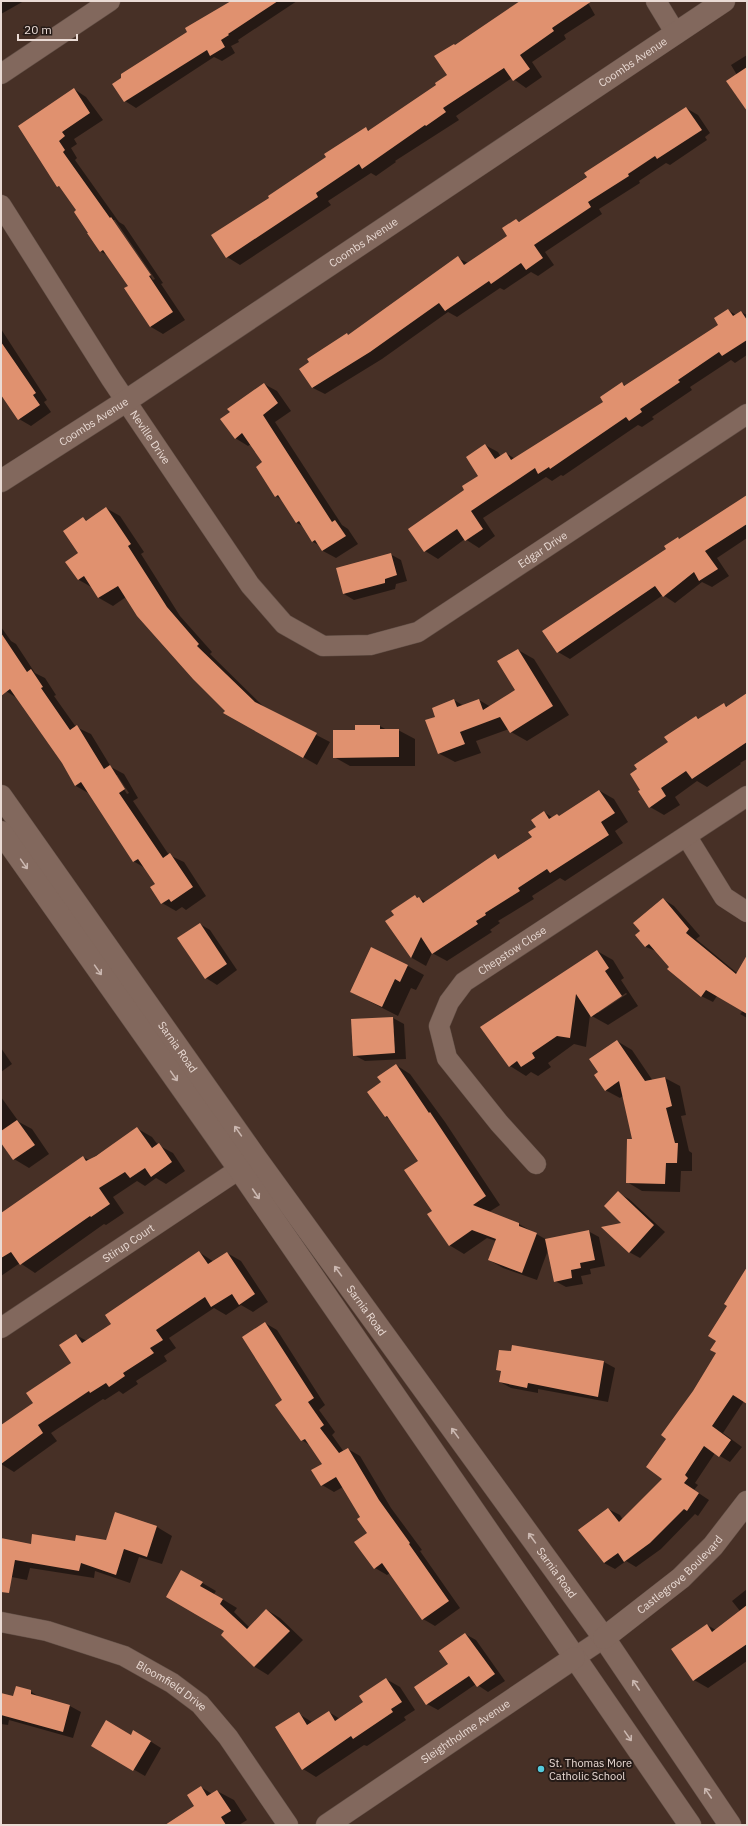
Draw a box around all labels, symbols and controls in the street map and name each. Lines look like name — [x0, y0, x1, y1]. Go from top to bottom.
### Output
scale bar — [18, 16, 77, 42]
text: 20 m — [24, 22, 52, 37]
street label: Coombs Avenue — [596, 34, 670, 90]
street label: Coombs Avenue — [326, 214, 400, 270]
street label: Coombs Avenue — [56, 394, 131, 449]
street label: Neville Drive — [127, 408, 173, 467]
street label: Edgar Drive — [515, 528, 570, 571]
one-way arrow — [19, 858, 28, 869]
street label: Chepstow Close — [475, 923, 549, 978]
one-way arrow — [94, 965, 102, 976]
street label: Sarnia Road — [155, 1019, 201, 1075]
one-way arrow — [169, 1071, 178, 1082]
one-way arrow — [234, 1126, 242, 1137]
one-way arrow — [252, 1188, 260, 1199]
street label: Stirup Court — [100, 1221, 157, 1265]
one-way arrow — [334, 1265, 342, 1276]
street label: Sarnia Road — [343, 1282, 389, 1338]
one-way arrow — [451, 1427, 460, 1438]
one-way arrow — [528, 1533, 536, 1544]
street label: Castlegrove Boulevard — [634, 1533, 726, 1617]
street label: Sarnia Road — [534, 1545, 580, 1601]
street label: Bloomfield Drive — [134, 1657, 210, 1714]
one-way arrow — [632, 1680, 640, 1691]
street label: Sleightholme Avenue — [418, 1696, 513, 1767]
one-way arrow — [624, 1730, 632, 1741]
place label: St. Thomas More Catholic School — [549, 1756, 632, 1783]
marker: St. Thomas More Catholic School — [536, 1764, 546, 1774]
one-way arrow — [704, 1787, 712, 1798]

